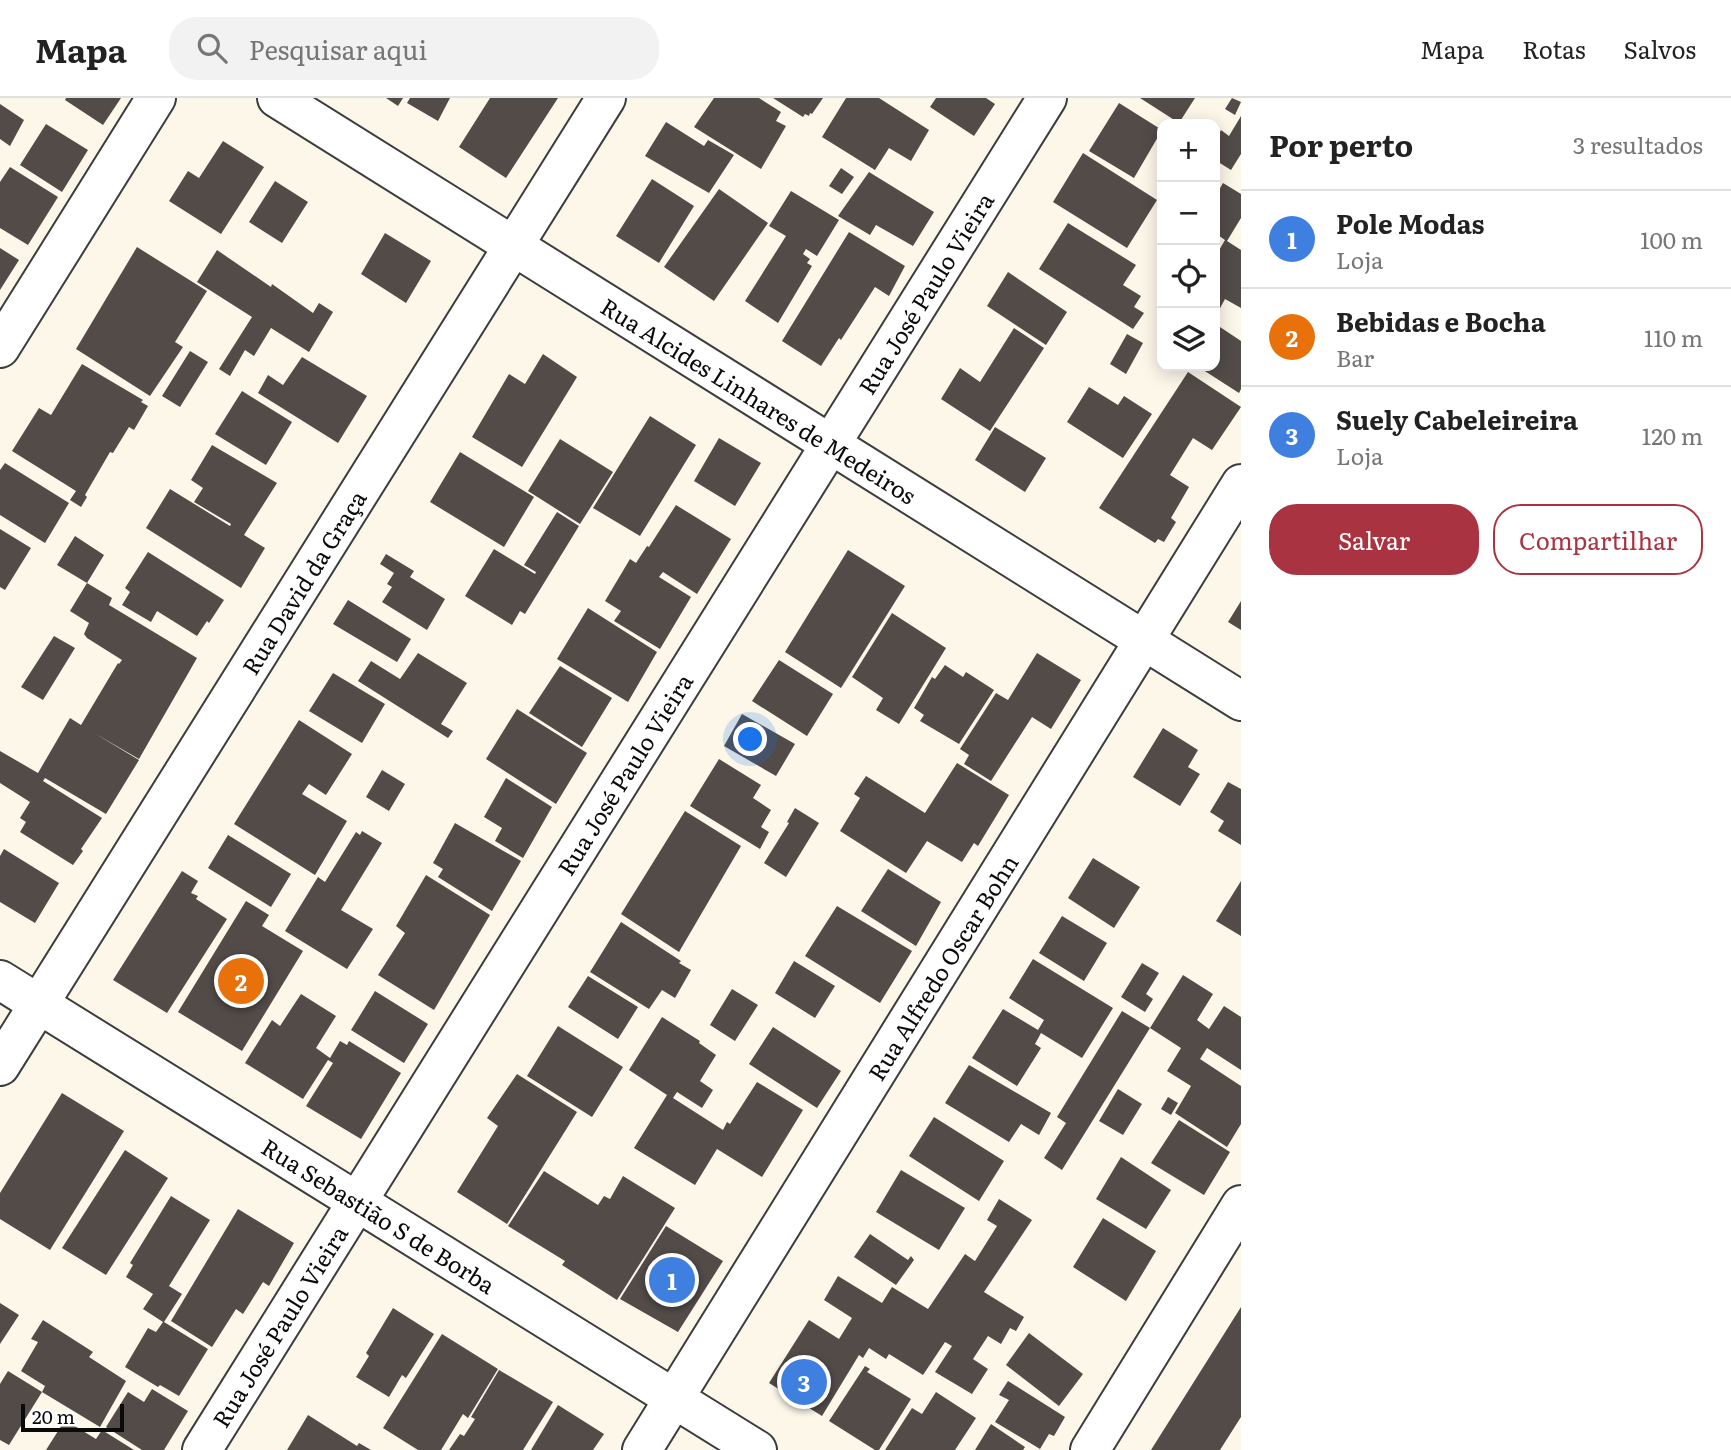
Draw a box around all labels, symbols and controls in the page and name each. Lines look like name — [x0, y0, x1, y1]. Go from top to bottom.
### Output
search box — [169, 17, 659, 80]
text: Mapa — [35, 24, 127, 73]
icon: search — [193, 29, 231, 67]
text: Pesquisar aqui — [249, 29, 427, 68]
text: Mapa — [1420, 31, 1484, 66]
text: Rotas — [1522, 31, 1586, 66]
text: Salvos — [1624, 31, 1696, 66]
map controls — [1157, 119, 1220, 371]
button: + — [1157, 119, 1220, 182]
text: Por perto — [1269, 122, 1413, 166]
text: 3 resultados — [1573, 127, 1703, 161]
button: − — [1157, 182, 1220, 245]
street label: Rua José Paulo Vieira — [849, 185, 1001, 400]
text: Pole Modas — [1336, 203, 1485, 242]
text: 1 — [1287, 222, 1297, 256]
text: 100 m — [1640, 222, 1703, 256]
text: Loja — [1336, 242, 1383, 276]
button: locate — [1157, 245, 1220, 308]
street label: Rua Alcides Linhares de Medeiros — [595, 289, 923, 511]
text: Bebidas e Bocha — [1336, 301, 1546, 340]
button: layers — [1157, 308, 1220, 371]
text: 2 — [1286, 320, 1298, 354]
text: 110 m — [1644, 320, 1703, 354]
text: Bar — [1336, 340, 1374, 374]
text: Suely Cabeleireira — [1336, 399, 1578, 438]
text: 3 — [1286, 418, 1298, 452]
text: 120 m — [1642, 418, 1703, 452]
text: Loja — [1336, 438, 1383, 472]
street label: Rua David da Graça — [233, 483, 374, 681]
button: Salvar — [1269, 504, 1479, 575]
button: Compartilhar — [1493, 504, 1703, 575]
street label: Rua José Paulo Vieira — [548, 666, 700, 881]
your location — [733, 722, 767, 756]
street label: Rua Alfredo Oscar Bohn — [858, 847, 1026, 1087]
pin: 2 — [218, 955, 264, 1007]
street label: Rua Sebastião S de Borba — [256, 1129, 503, 1301]
street label: Rua José Paulo Vieira — [203, 1218, 355, 1433]
pin: 1 — [649, 1254, 695, 1306]
pin: 3 — [781, 1356, 827, 1408]
scale bar — [21, 1401, 124, 1433]
text: 20 m — [32, 1402, 75, 1430]

